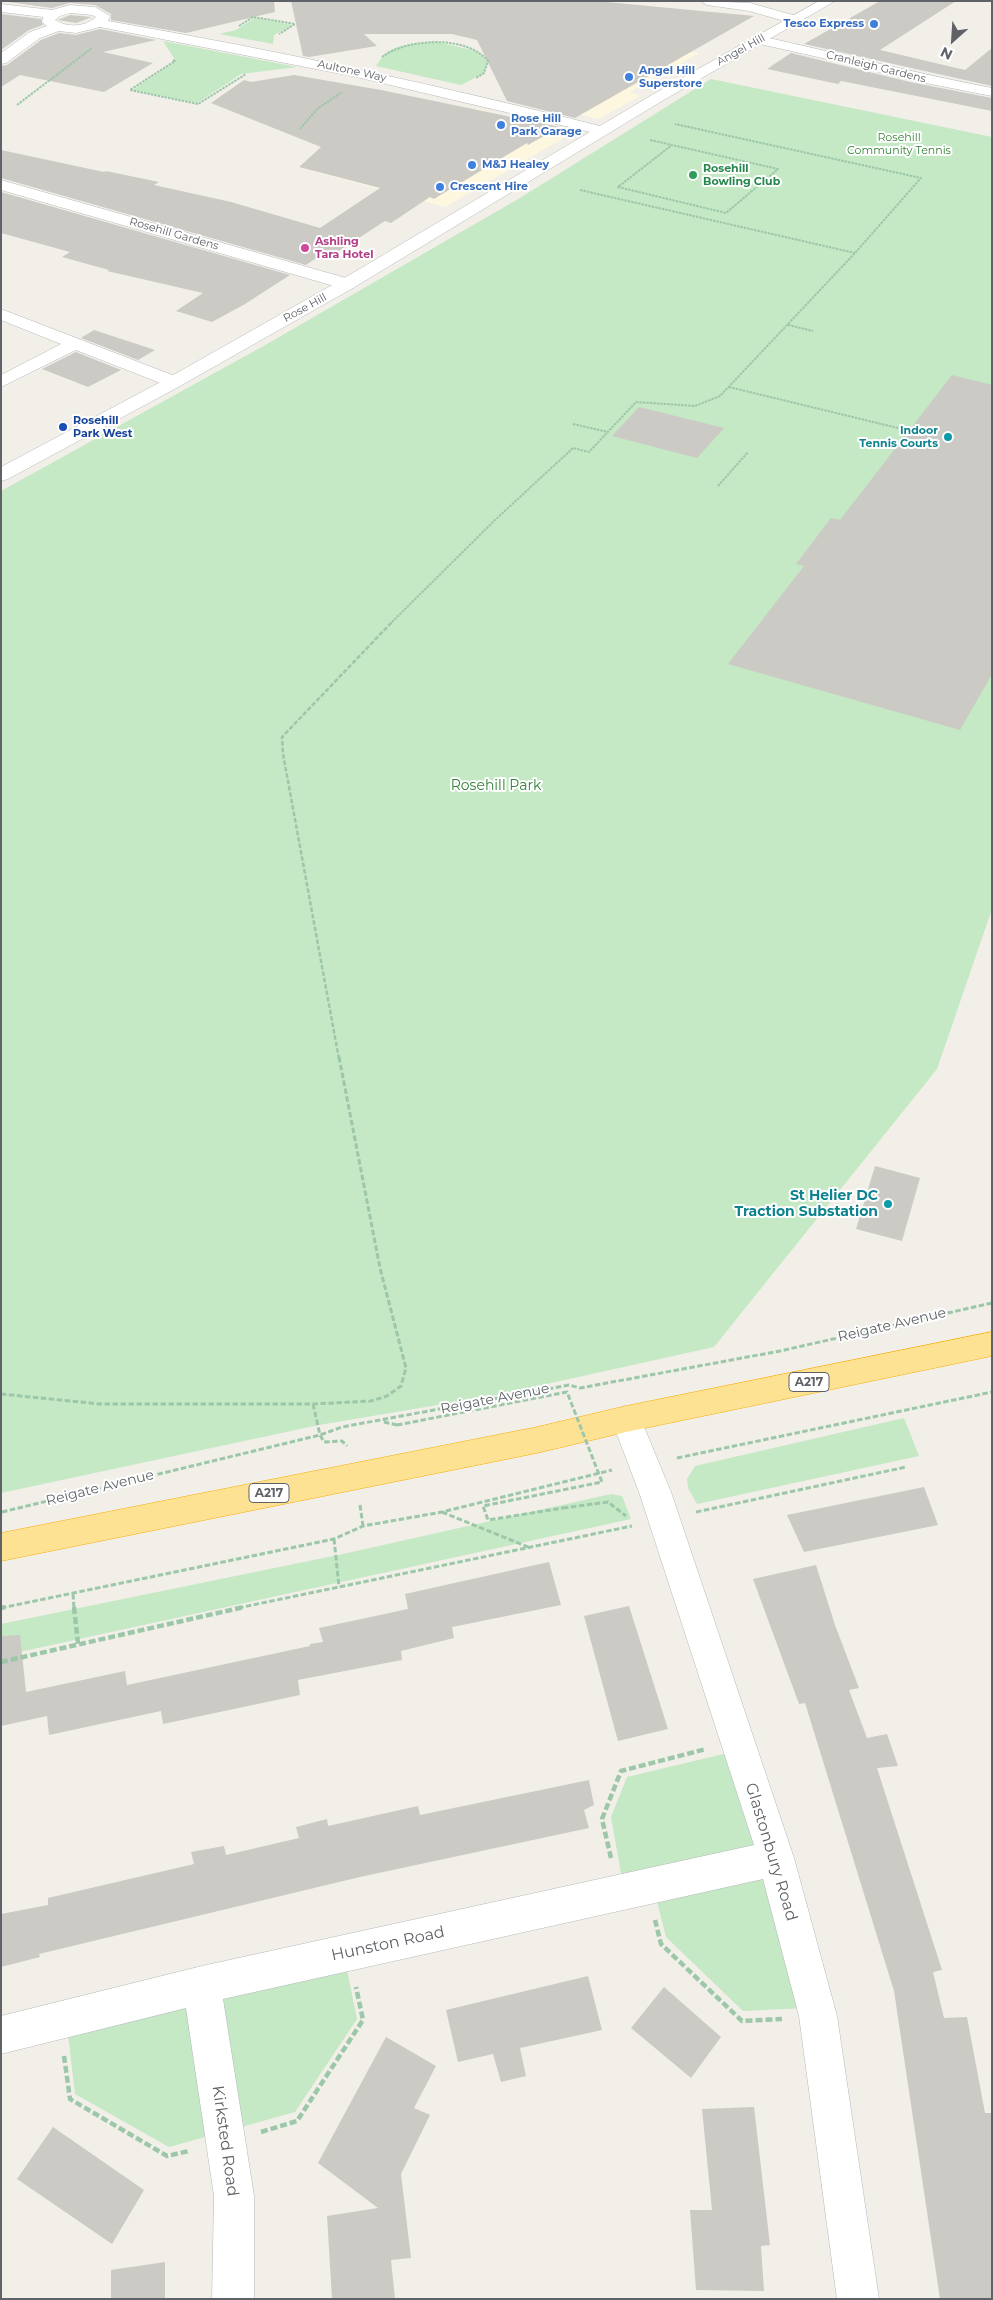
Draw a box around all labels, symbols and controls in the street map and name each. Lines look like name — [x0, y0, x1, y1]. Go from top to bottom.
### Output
north arrow — [928, 15, 978, 65]
place label: Tesco Express — [784, 17, 864, 31]
marker: Tesco Express — [868, 18, 880, 30]
street label: Angel Hill — [715, 31, 767, 69]
text: N — [937, 43, 955, 64]
street label: Cranleigh Gardens — [825, 48, 927, 86]
street label: Aultone Way — [316, 57, 388, 85]
place label: Angel Hill Superstore — [639, 64, 702, 90]
marker: Angel Hill Superstore — [623, 71, 635, 83]
place label: Rose Hill Park Garage — [511, 112, 582, 138]
marker: Rose Hill Park Garage — [495, 119, 507, 131]
park label: Rosehill Community Tennis — [847, 131, 951, 157]
place label: M&J Healey — [482, 158, 549, 172]
marker: M&J Healey — [466, 159, 478, 171]
place label: Rosehill Bowling Club — [703, 162, 780, 188]
marker: Rosehill Bowling Club — [687, 169, 699, 181]
place label: Crescent Hire — [450, 180, 528, 194]
marker: Crescent Hire — [434, 181, 446, 193]
street label: Rosehill Gardens — [128, 215, 220, 253]
place label: Ashling Tara Hotel — [315, 235, 373, 261]
marker: Ashling Tara Hotel — [299, 242, 311, 254]
street label: Rose Hill — [281, 291, 329, 325]
place label: Rosehill Park West — [73, 414, 132, 440]
marker: Rosehill Park West — [57, 421, 69, 433]
place label: Indoor Tennis Courts — [859, 424, 938, 450]
marker: Indoor Tennis Courts — [942, 431, 954, 443]
park label: Rosehill Park — [451, 778, 541, 794]
place label: St Helier DC Traction Substation — [735, 1188, 878, 1220]
marker: St Helier DC Traction Substation — [882, 1198, 894, 1210]
street label: Reigate Avenue — [836, 1304, 948, 1346]
road number: A217 — [789, 1372, 829, 1391]
street label: Reigate Avenue — [439, 1380, 551, 1418]
street label: Reigate Avenue — [44, 1466, 156, 1510]
road number: A217 — [249, 1484, 289, 1502]
street label: Glastonbury Road — [741, 1781, 801, 1923]
street label: Hunston Road — [330, 1923, 446, 1965]
street label: Kirksted Road — [208, 2084, 242, 2198]

